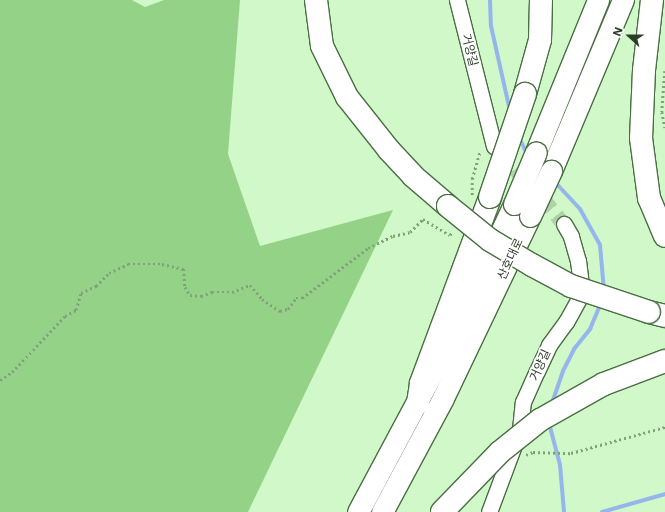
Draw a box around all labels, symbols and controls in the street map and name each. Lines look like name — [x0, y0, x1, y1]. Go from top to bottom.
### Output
north arrow — [609, 16, 649, 56]
text: N — [610, 25, 626, 38]
street label: 거양길 — [459, 32, 481, 68]
street label: 산호대로 — [494, 236, 526, 282]
street label: 거양길 — [527, 347, 553, 383]

